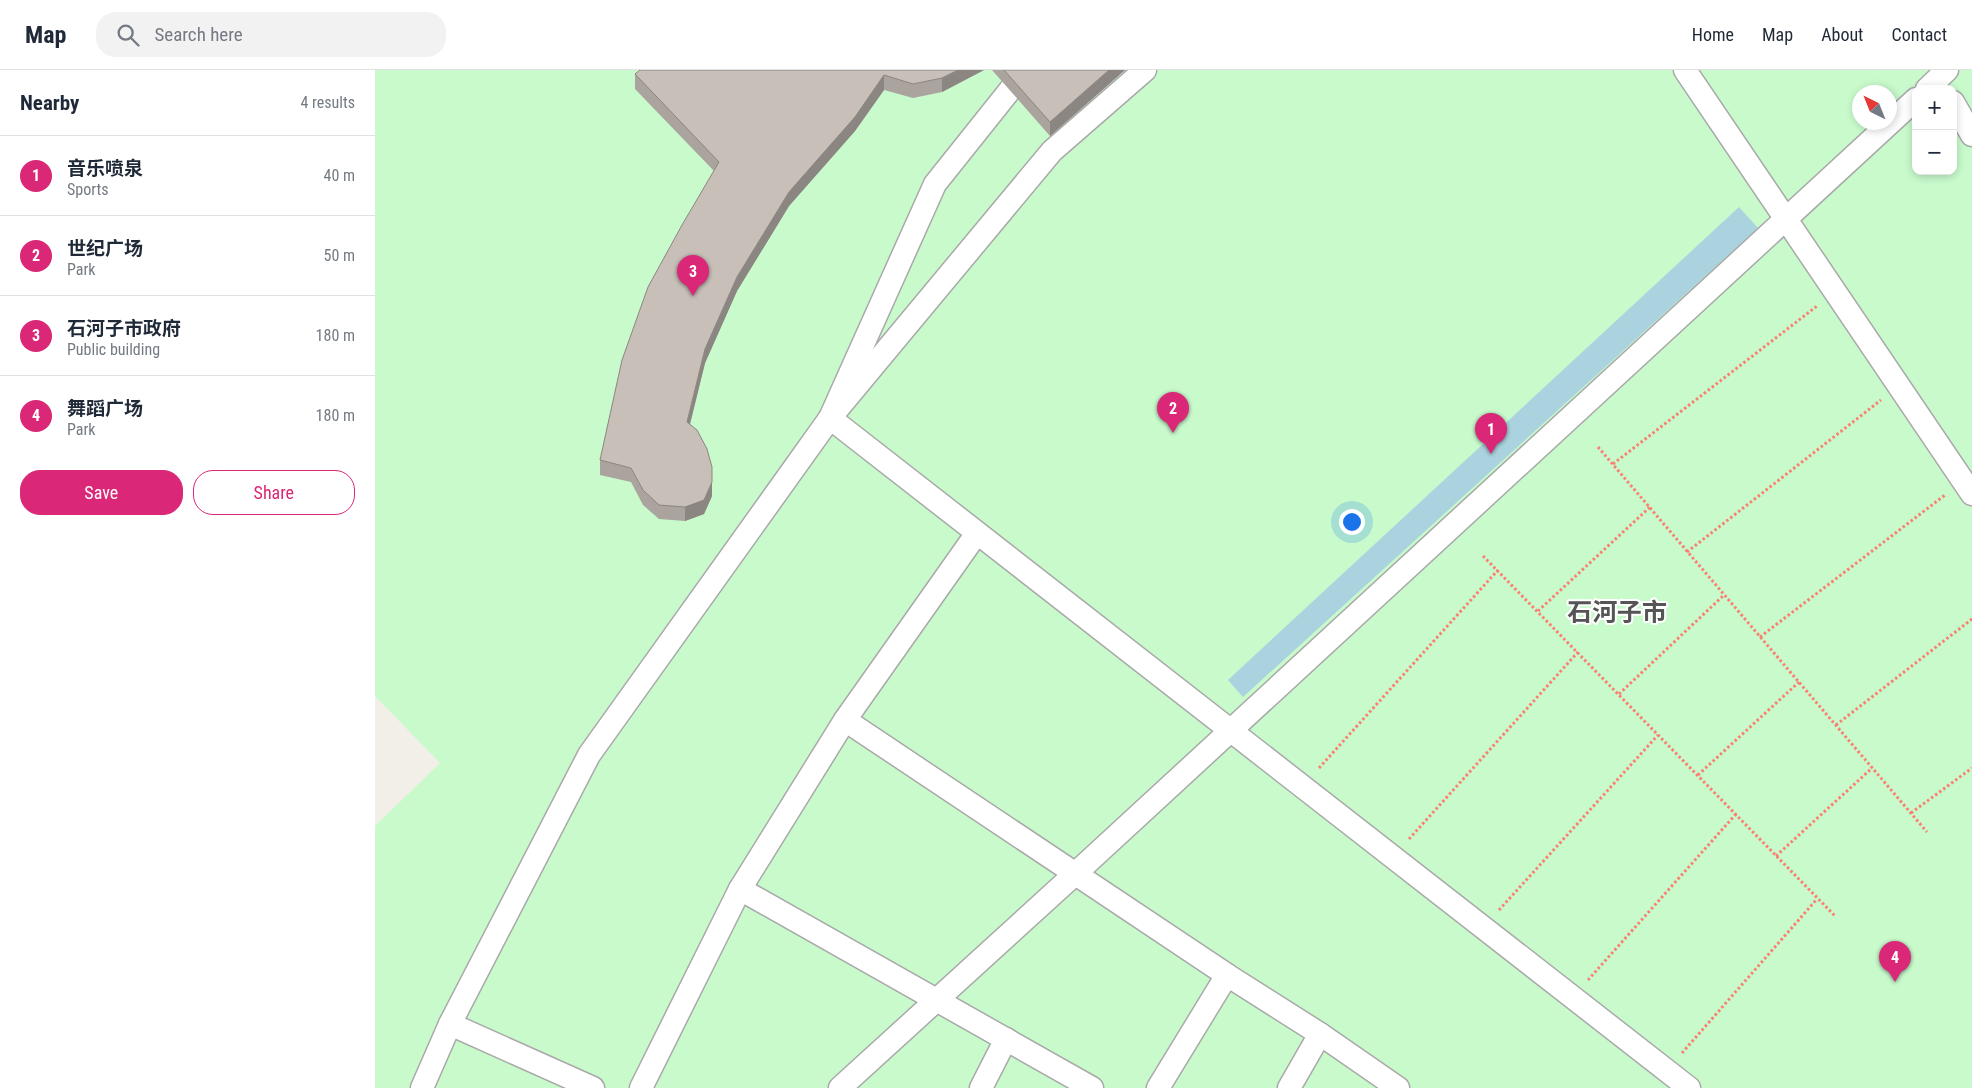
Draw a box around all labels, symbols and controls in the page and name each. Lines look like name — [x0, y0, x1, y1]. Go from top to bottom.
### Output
search box — [96, 12, 446, 57]
text: Map — [25, 21, 66, 49]
icon: search — [114, 21, 142, 49]
text: Search here — [154, 23, 243, 46]
text: Home — [1692, 24, 1734, 45]
text: Map — [1762, 24, 1793, 45]
text: About — [1821, 24, 1863, 45]
text: Contact — [1891, 24, 1947, 45]
north arrow — [1852, 85, 1897, 130]
map controls — [1912, 85, 1957, 175]
button: + — [1912, 85, 1957, 130]
text: Nearby — [20, 91, 79, 115]
text: 4 results — [300, 93, 355, 112]
button: − — [1912, 130, 1957, 175]
text: 音乐喷泉 — [67, 157, 143, 180]
text: 1 — [32, 166, 40, 185]
text: 40 m — [323, 166, 355, 185]
text: Sports — [67, 180, 109, 199]
text: 世纪广场 — [67, 237, 143, 260]
text: 2 — [32, 246, 40, 265]
text: 50 m — [323, 246, 355, 265]
pin: 3 — [677, 255, 709, 296]
text: Park — [67, 260, 96, 279]
text: 石河子市政府 — [67, 317, 181, 340]
text: 3 — [32, 326, 40, 345]
text: 180 m — [316, 326, 355, 345]
text: Public building — [67, 340, 160, 359]
pin: 2 — [1157, 392, 1189, 433]
text: 舞蹈广场 — [67, 397, 143, 420]
text: 4 — [32, 406, 40, 425]
text: 180 m — [316, 406, 355, 425]
pin: 1 — [1475, 413, 1507, 454]
text: Park — [67, 420, 96, 439]
button: Save — [20, 470, 183, 515]
button: Share — [193, 470, 355, 515]
your location — [1339, 509, 1365, 535]
district label: 石河子市 — [1567, 598, 1667, 627]
pin: 4 — [1879, 941, 1911, 982]

